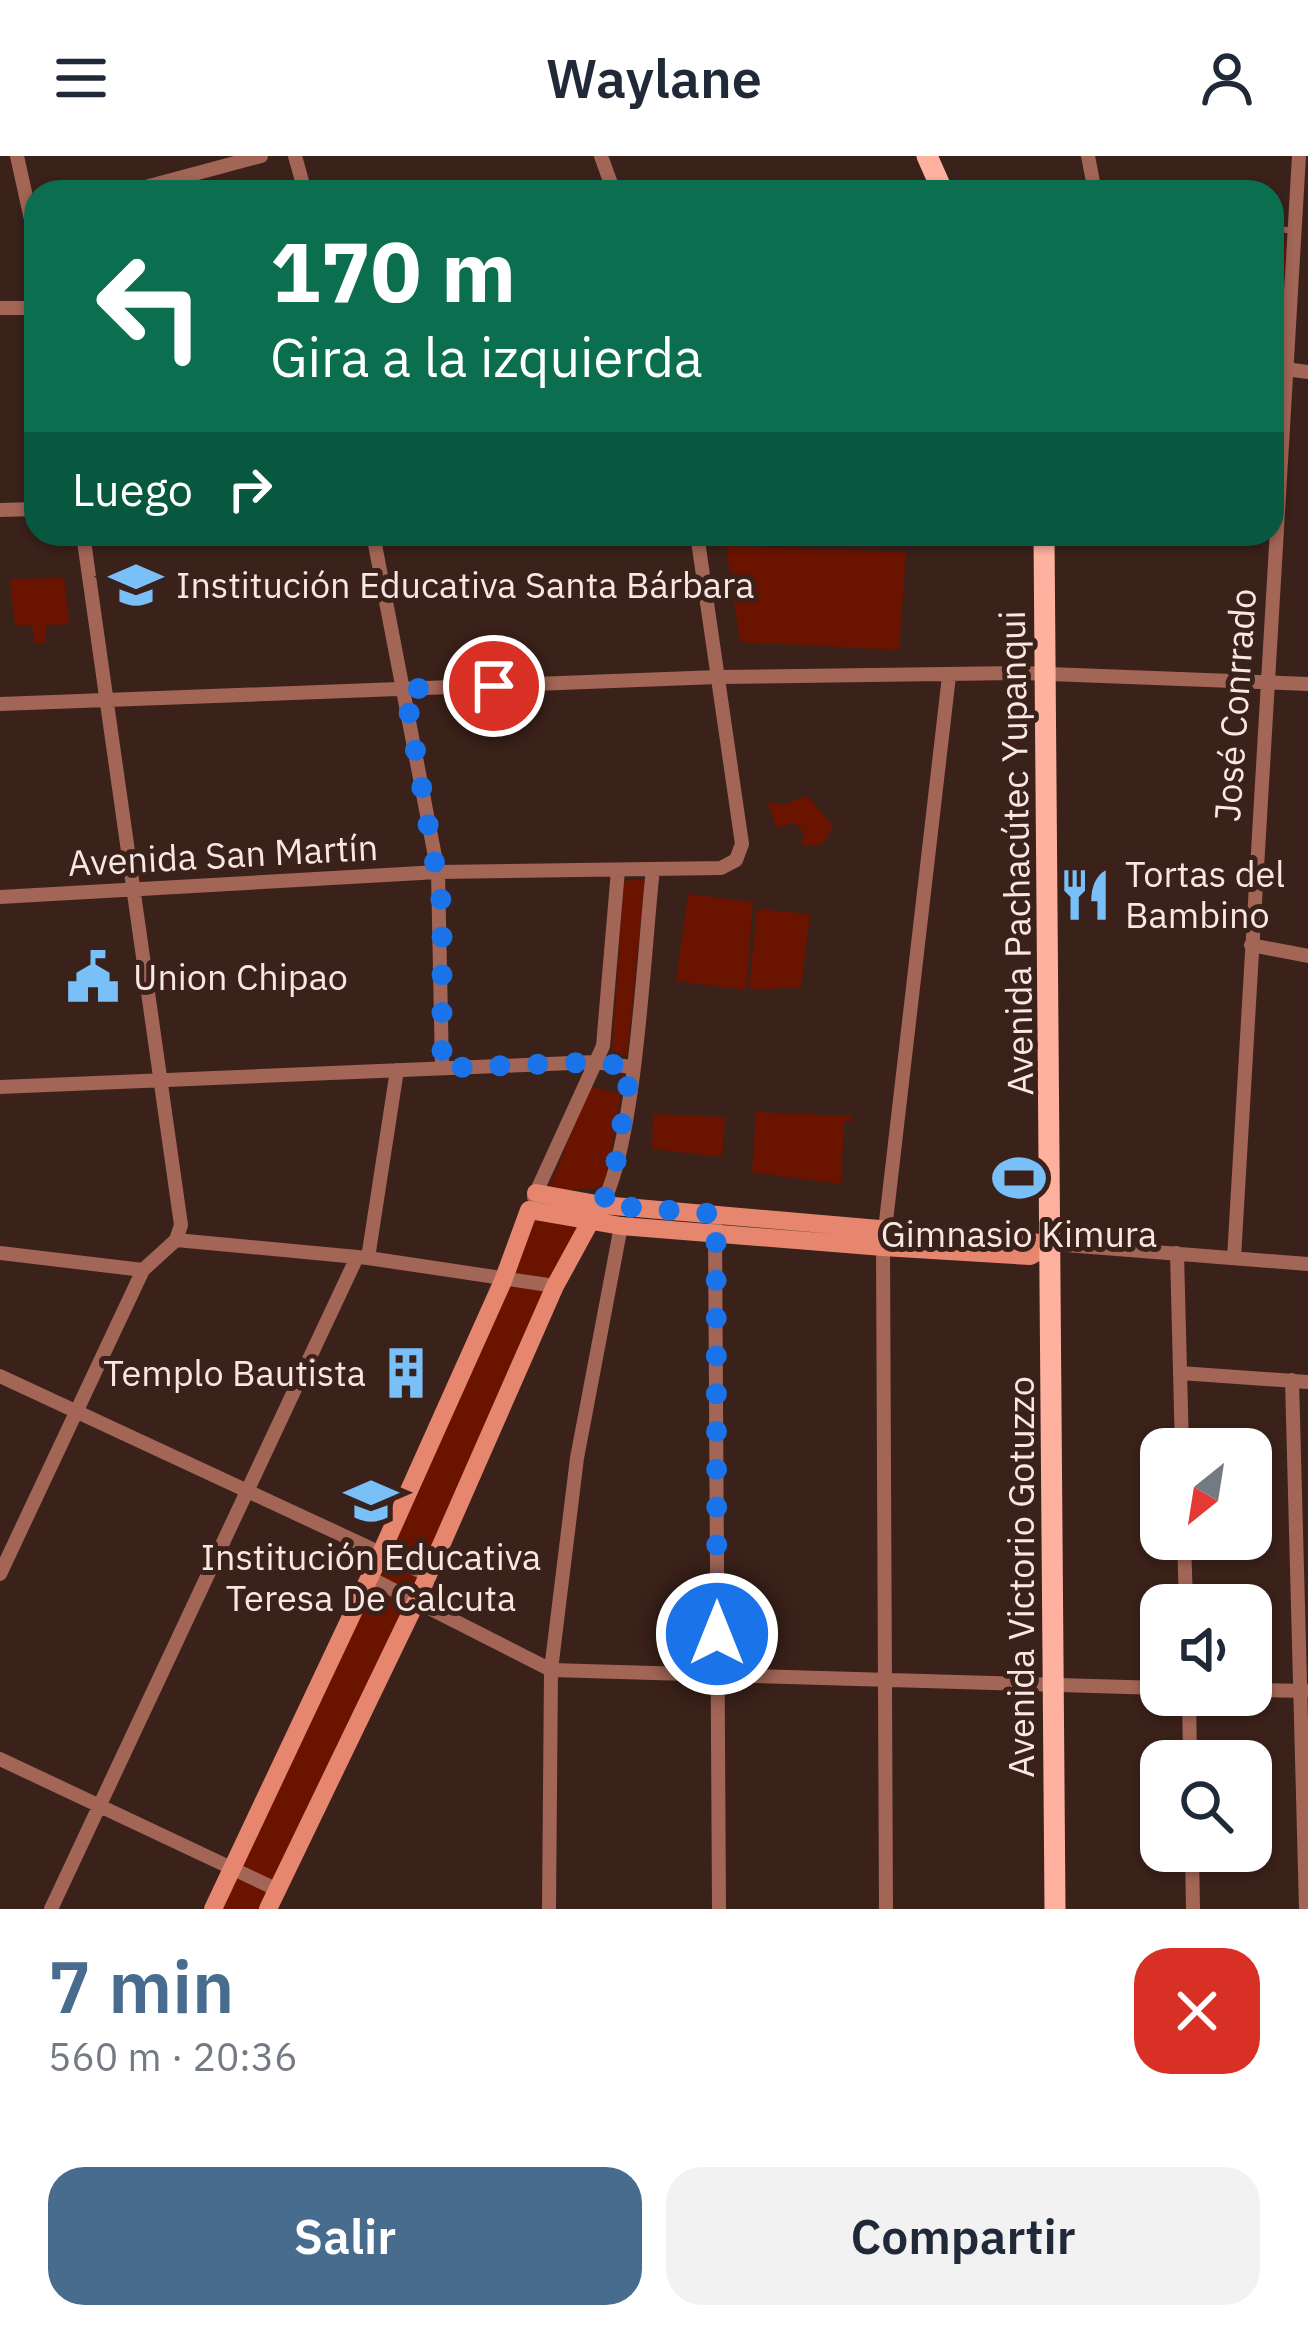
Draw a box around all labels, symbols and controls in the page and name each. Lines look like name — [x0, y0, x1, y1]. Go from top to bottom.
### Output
text: Waylane — [546, 43, 762, 113]
icon: menu — [48, 45, 114, 111]
icon: person — [1194, 45, 1260, 111]
text: 170 m — [270, 216, 516, 325]
icon: left — [72, 228, 228, 384]
text: Gira a la izquierda — [270, 322, 703, 392]
icon: right — [217, 456, 283, 522]
text: Luego — [72, 460, 193, 518]
school or university icon: Institución Educativa Santa Bárbara — [107, 556, 165, 614]
place label: Institución Educativa Santa Bárbara — [176, 561, 754, 608]
street label: José Conrrado — [1203, 587, 1266, 823]
street label: Avenida Pachacútec Yupanqui — [988, 610, 1043, 1096]
pin — [443, 635, 545, 737]
icon: arrive — [461, 653, 527, 719]
street label: Avenida San Martín — [67, 823, 379, 886]
place label: Tortas del Bambino — [1125, 850, 1285, 938]
restaurant icon: Tortas del Bambino — [1056, 866, 1114, 924]
public building icon: Union Chipao — [64, 948, 122, 1006]
place label: Union Chipao — [133, 953, 348, 1000]
sports icon: Gimnasio Kimura — [990, 1149, 1048, 1207]
place label: Gimnasio Kimura — [881, 1210, 1157, 1257]
building icon: Templo Bautista — [377, 1344, 435, 1402]
place label: Templo Bautista — [103, 1349, 366, 1396]
street label: Avenida Victorio Gotuzzo — [997, 1376, 1044, 1778]
north arrow — [1140, 1428, 1272, 1560]
map controls — [1140, 1428, 1272, 1872]
school or university icon: Institución Educativa Teresa De Calcuta — [342, 1472, 400, 1530]
place label: Institución Educativa Teresa De Calcuta — [201, 1533, 541, 1621]
position arrow — [654, 1571, 780, 1697]
button: sound — [1140, 1584, 1272, 1716]
button: search — [1140, 1740, 1272, 1872]
text: 7 min — [48, 1939, 234, 2033]
button: close — [1134, 1948, 1260, 2074]
text: 560 m · 20:36 — [48, 2031, 298, 2082]
button: Salir — [48, 2167, 642, 2305]
button: Compartir — [666, 2167, 1260, 2305]

